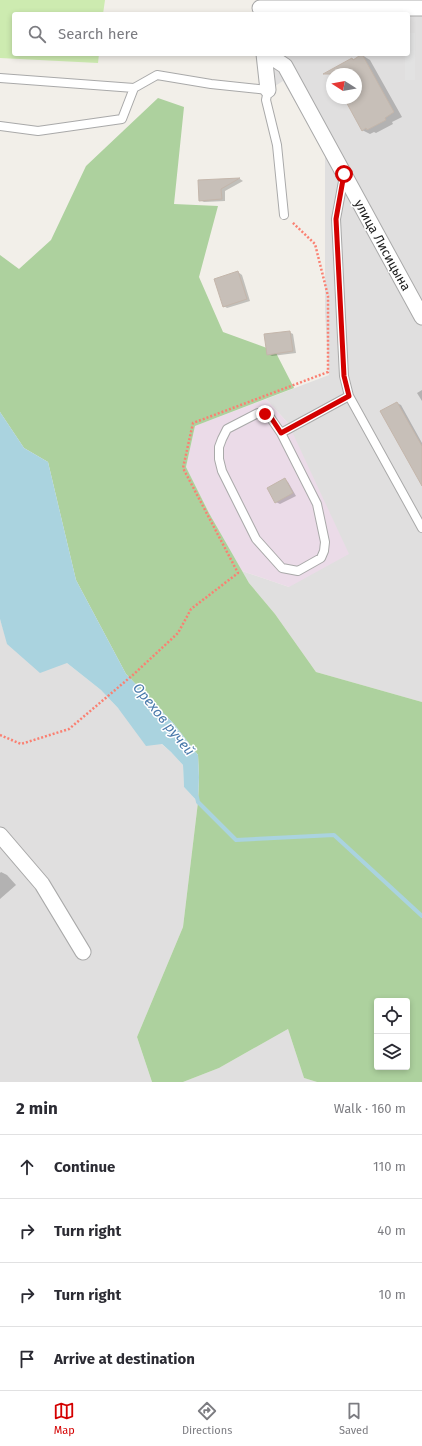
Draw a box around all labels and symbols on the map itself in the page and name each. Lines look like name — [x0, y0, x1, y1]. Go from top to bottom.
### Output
north arrow — [326, 68, 362, 104]
route start — [335, 165, 353, 183]
street label: улица Лисицына — [351, 197, 414, 293]
route end — [256, 405, 274, 423]
water label: Орехов ручей — [129, 680, 198, 759]

